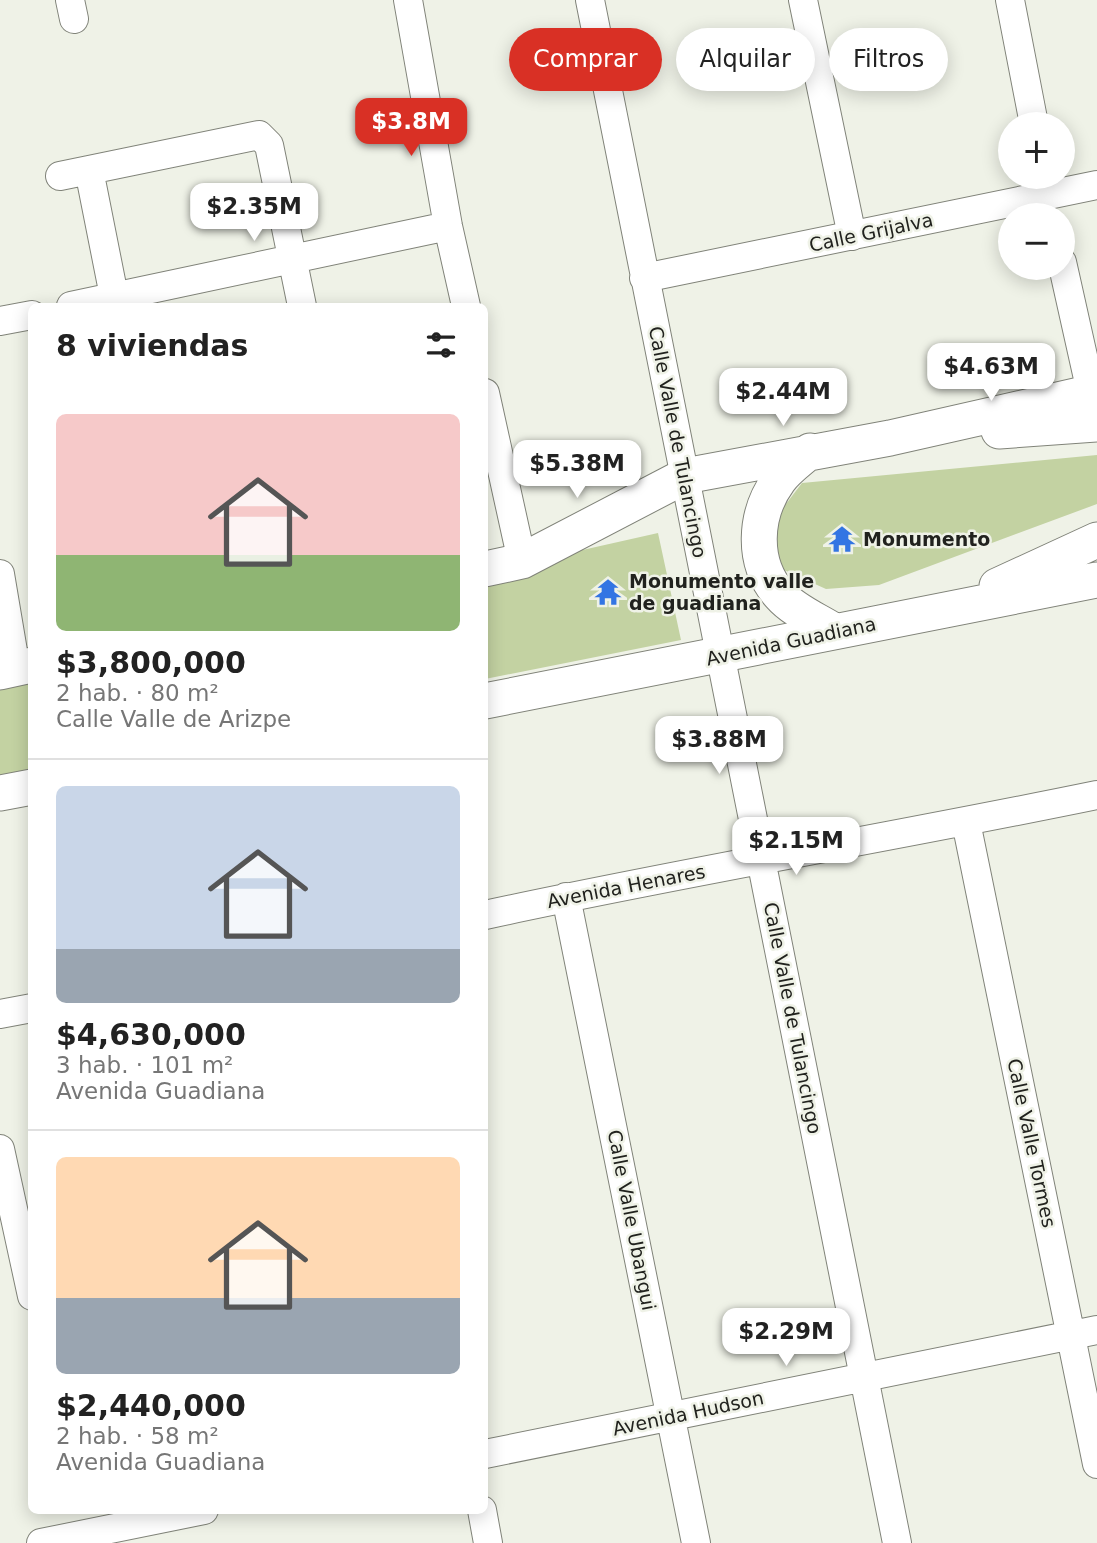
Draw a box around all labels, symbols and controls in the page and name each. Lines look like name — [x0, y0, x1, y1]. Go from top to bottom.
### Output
chip: Comprar — [509, 28, 662, 91]
chip: Alquilar — [676, 28, 815, 91]
chip: Filtros — [829, 28, 948, 91]
pin: $3.8M — [362, 99, 460, 158]
text: $3.8M — [371, 108, 451, 134]
map controls — [998, 112, 1075, 280]
button: + — [998, 112, 1075, 189]
pin: $2.35M — [197, 184, 311, 243]
text: $2.35M — [206, 193, 302, 219]
button: − — [998, 203, 1075, 280]
street label: Calle Grijalva — [807, 208, 935, 256]
street label: Calle Valle de Tulancingo — [645, 324, 711, 560]
icon: filters — [422, 326, 460, 364]
text: 8 viviendas — [56, 328, 248, 363]
pin: $4.63M — [934, 344, 1048, 403]
text: $4.63M — [943, 353, 1039, 379]
pin: $2.44M — [726, 368, 840, 428]
text: $2.44M — [735, 378, 831, 404]
pin: $5.38M — [520, 440, 634, 500]
text: $5.38M — [529, 450, 625, 476]
icon: home — [195, 459, 321, 585]
temple icon: Monumento — [827, 524, 857, 554]
place label: Monumento — [863, 528, 990, 550]
place label: Monumento valle de guadiana — [629, 570, 814, 614]
temple icon: Monumento valle de guadiana — [593, 577, 623, 607]
street label: Avenida Guadiana — [704, 612, 878, 670]
text: $3,800,000 — [56, 645, 246, 680]
text: 2 hab. · 80 m² — [56, 680, 219, 706]
text: Calle Valle de Arizpe — [56, 706, 291, 732]
pin: $3.88M — [662, 716, 776, 776]
text: $3.88M — [671, 726, 767, 752]
pin: $2.15M — [739, 818, 853, 877]
text: $2.15M — [748, 827, 844, 853]
icon: home — [195, 831, 321, 957]
street label: Avenida Henares — [545, 860, 707, 912]
street label: Calle Valle de Tulancingo — [760, 900, 826, 1136]
text: $4,630,000 — [56, 1017, 246, 1052]
text: 3 hab. · 101 m² — [56, 1052, 233, 1078]
street label: Calle Valle Tormes — [1003, 1056, 1061, 1230]
text: Avenida Guadiana — [56, 1078, 265, 1104]
street label: Calle Valle Ubangui — [604, 1128, 660, 1312]
icon: home — [195, 1202, 321, 1328]
pin: $2.29M — [729, 1308, 843, 1368]
text: $2.29M — [738, 1318, 834, 1344]
street label: Avenida Hudson — [610, 1386, 766, 1440]
text: $2,440,000 — [56, 1388, 246, 1423]
text: 2 hab. · 58 m² — [56, 1423, 219, 1449]
text: Avenida Guadiana — [56, 1449, 265, 1475]

